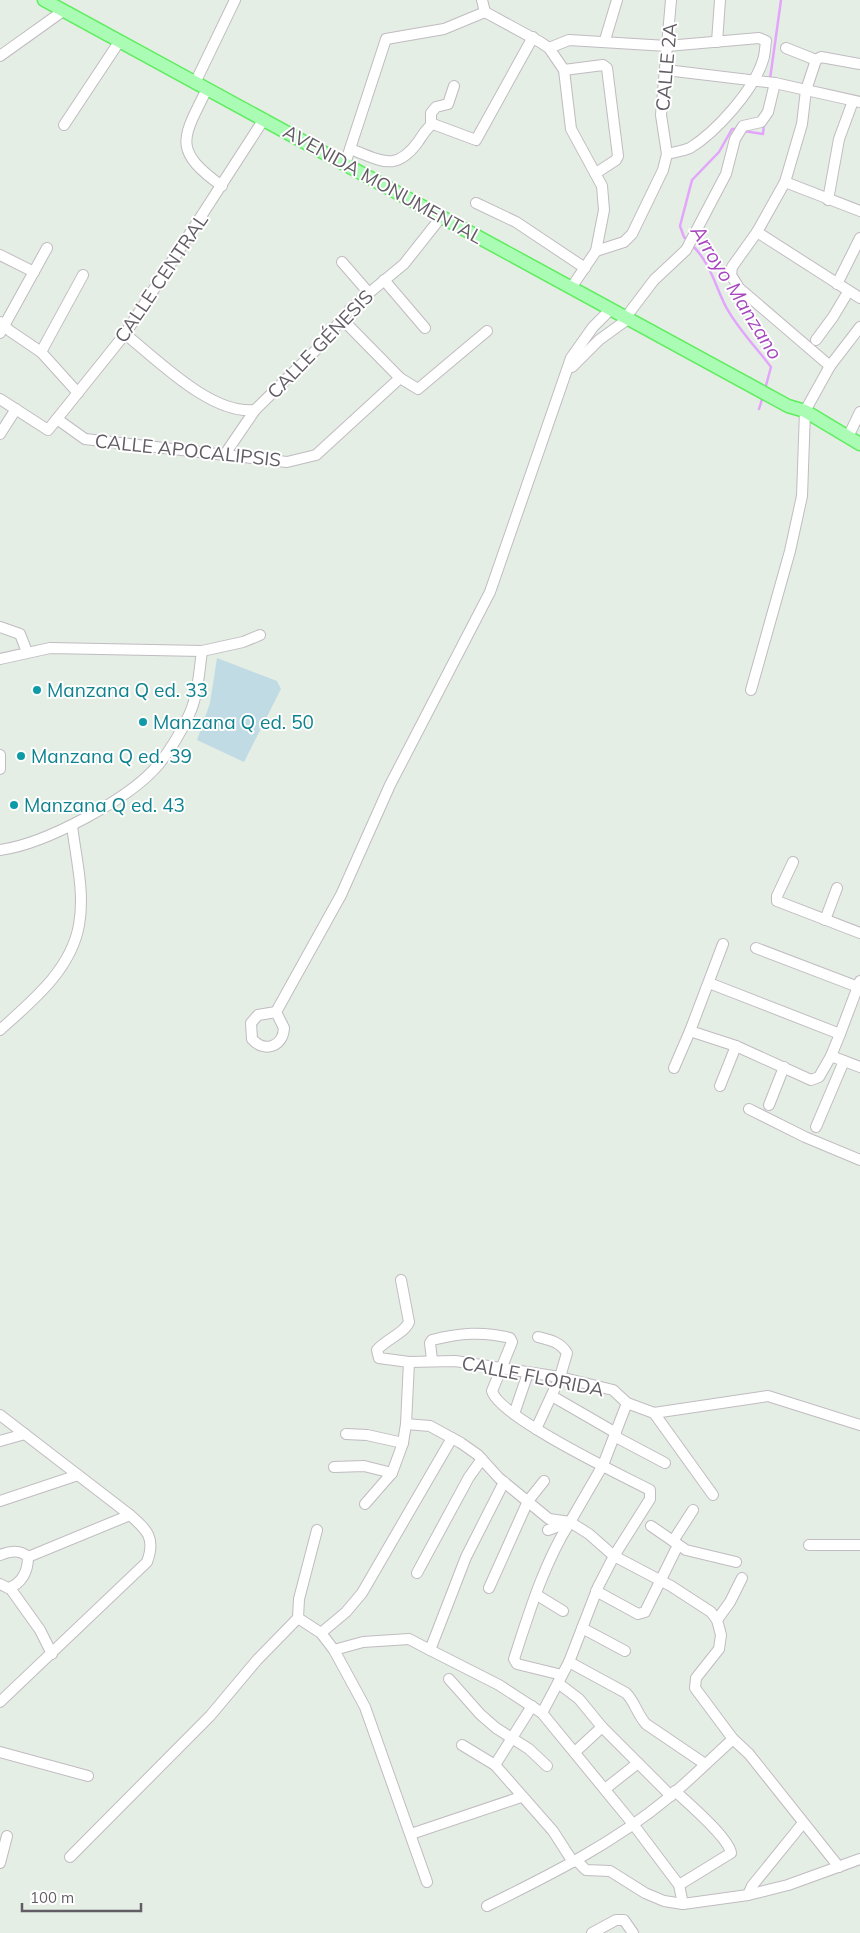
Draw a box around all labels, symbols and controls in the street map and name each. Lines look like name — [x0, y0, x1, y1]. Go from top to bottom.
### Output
street label: CALLE 2A — [650, 22, 682, 112]
street label: AVENIDA MONUMENTAL — [279, 119, 488, 249]
street label: CALLE CENTRAL — [109, 208, 213, 347]
water label: Arroyo Manzano — [685, 219, 788, 364]
street label: CALLE GÉNESIS — [262, 284, 378, 404]
street label: CALLE APOCALIPSIS — [94, 428, 282, 472]
place label: Manzana Q ed. 33 — [47, 678, 208, 702]
marker: Manzana Q ed. 33 — [31, 684, 43, 696]
place label: Manzana Q ed. 50 — [153, 710, 314, 734]
marker: Manzana Q ed. 50 — [137, 716, 149, 728]
place label: Manzana Q ed. 39 — [31, 744, 192, 768]
marker: Manzana Q ed. 39 — [15, 750, 27, 762]
place label: Manzana Q ed. 43 — [24, 793, 185, 817]
marker: Manzana Q ed. 43 — [8, 799, 20, 811]
street label: CALLE FLORIDA — [460, 1350, 606, 1402]
scale bar — [22, 1880, 141, 1912]
text: 100 m — [30, 1888, 74, 1907]

